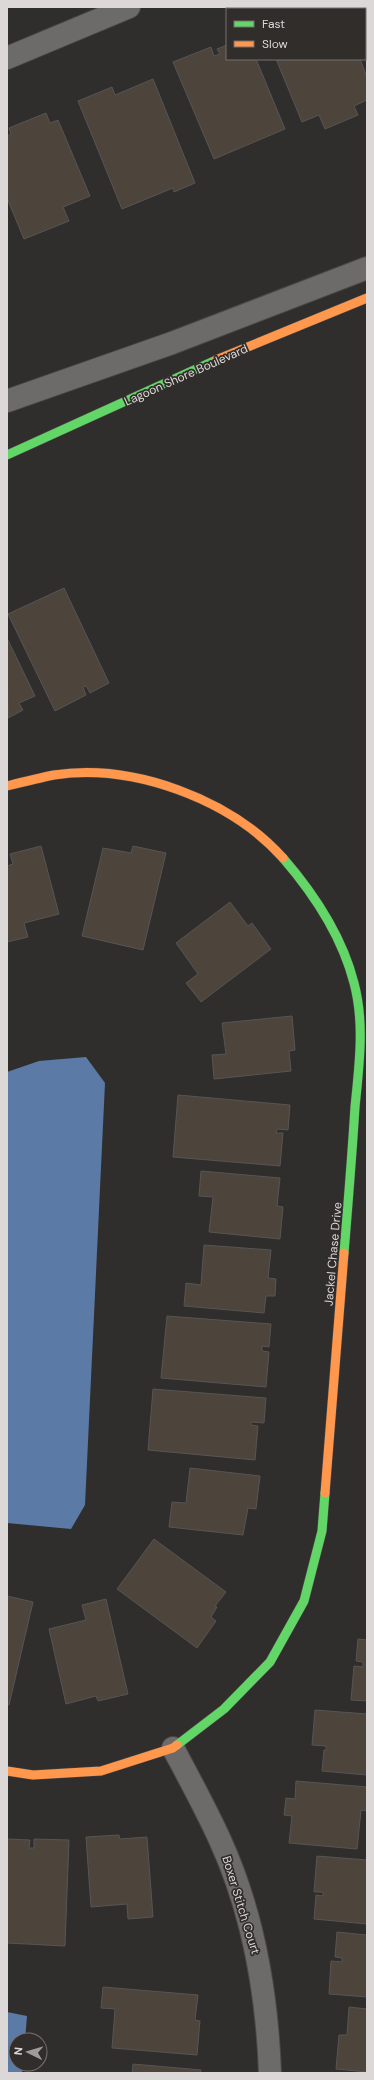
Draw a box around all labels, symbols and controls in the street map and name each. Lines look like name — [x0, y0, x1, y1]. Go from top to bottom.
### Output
legend — [226, 8, 366, 60]
text: Fast — [262, 16, 285, 32]
text: Slow — [262, 36, 288, 52]
street label: Lagoon Shore Boulevard — [122, 341, 250, 409]
street label: Jackel Chase Drive — [320, 1201, 346, 1307]
street label: Boxer Stitch Court — [218, 1854, 264, 1956]
north arrow — [8, 2032, 48, 2072]
text: N — [11, 2047, 25, 2056]

